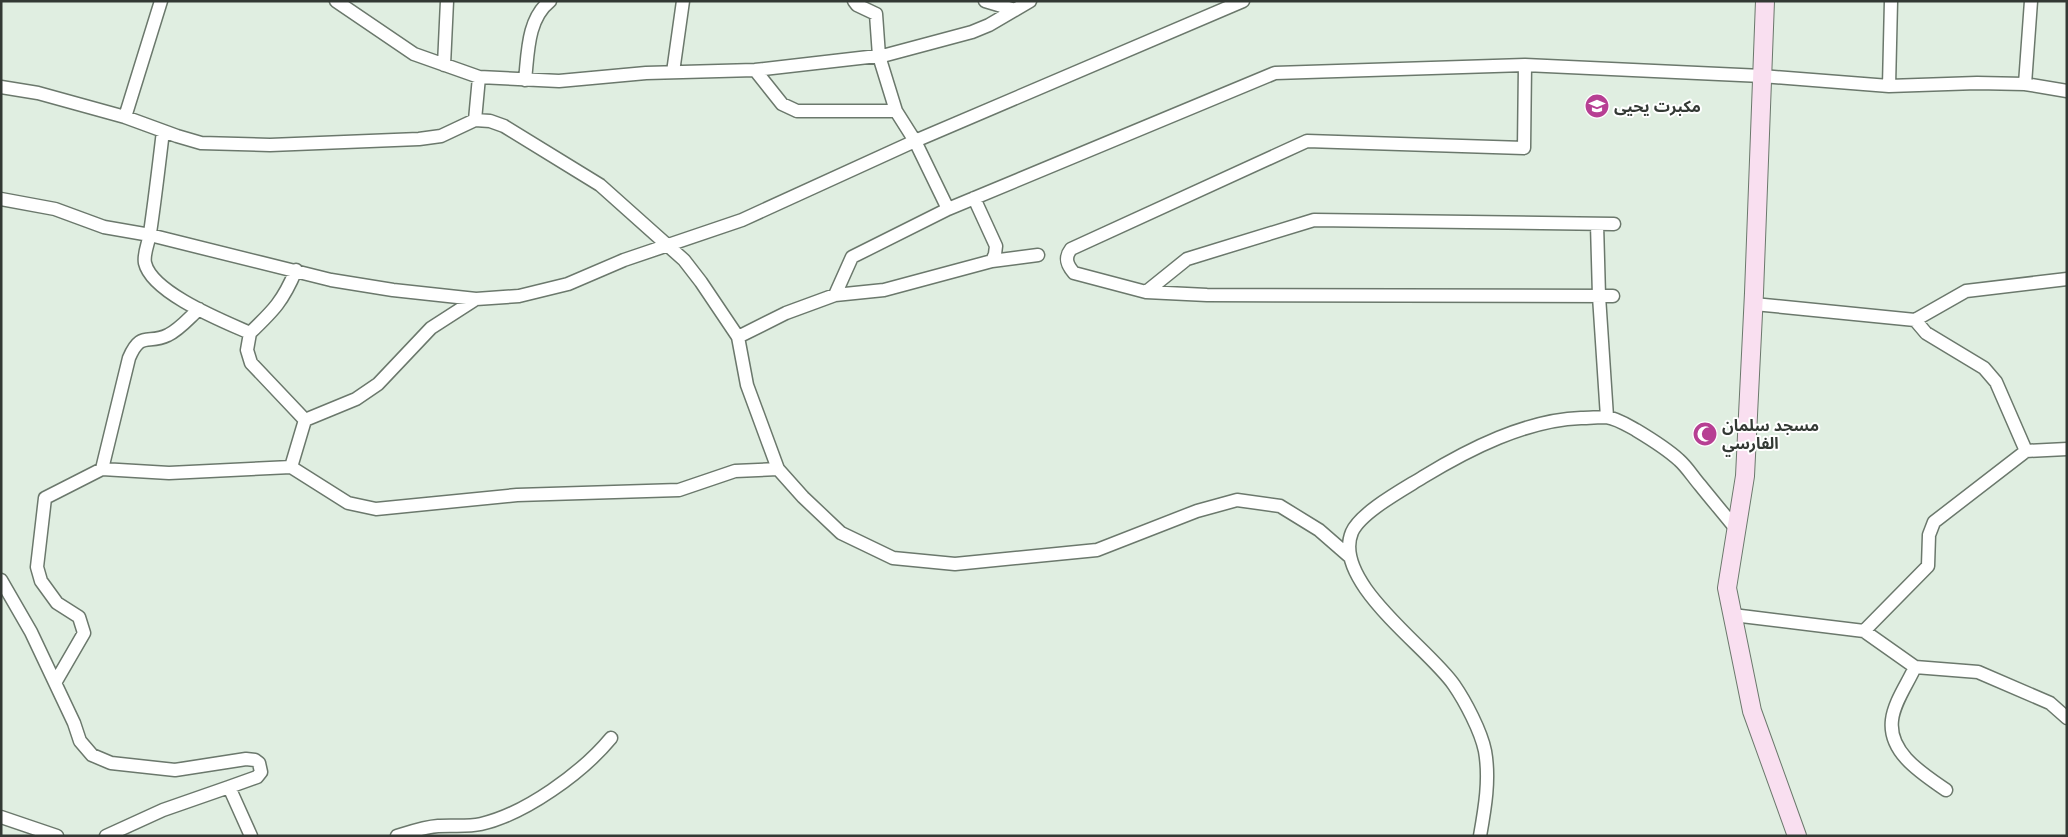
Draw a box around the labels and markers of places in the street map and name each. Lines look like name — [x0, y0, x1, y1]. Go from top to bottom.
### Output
school or university icon: مكبرت يحيى — [1584, 93, 1610, 119]
place label: مكبرت يحيى — [1614, 95, 1701, 117]
place label: مسجد سلمان الفارسي — [1722, 414, 1819, 457]
mosque icon: مسجد سلمان الفارسي — [1692, 421, 1718, 447]

